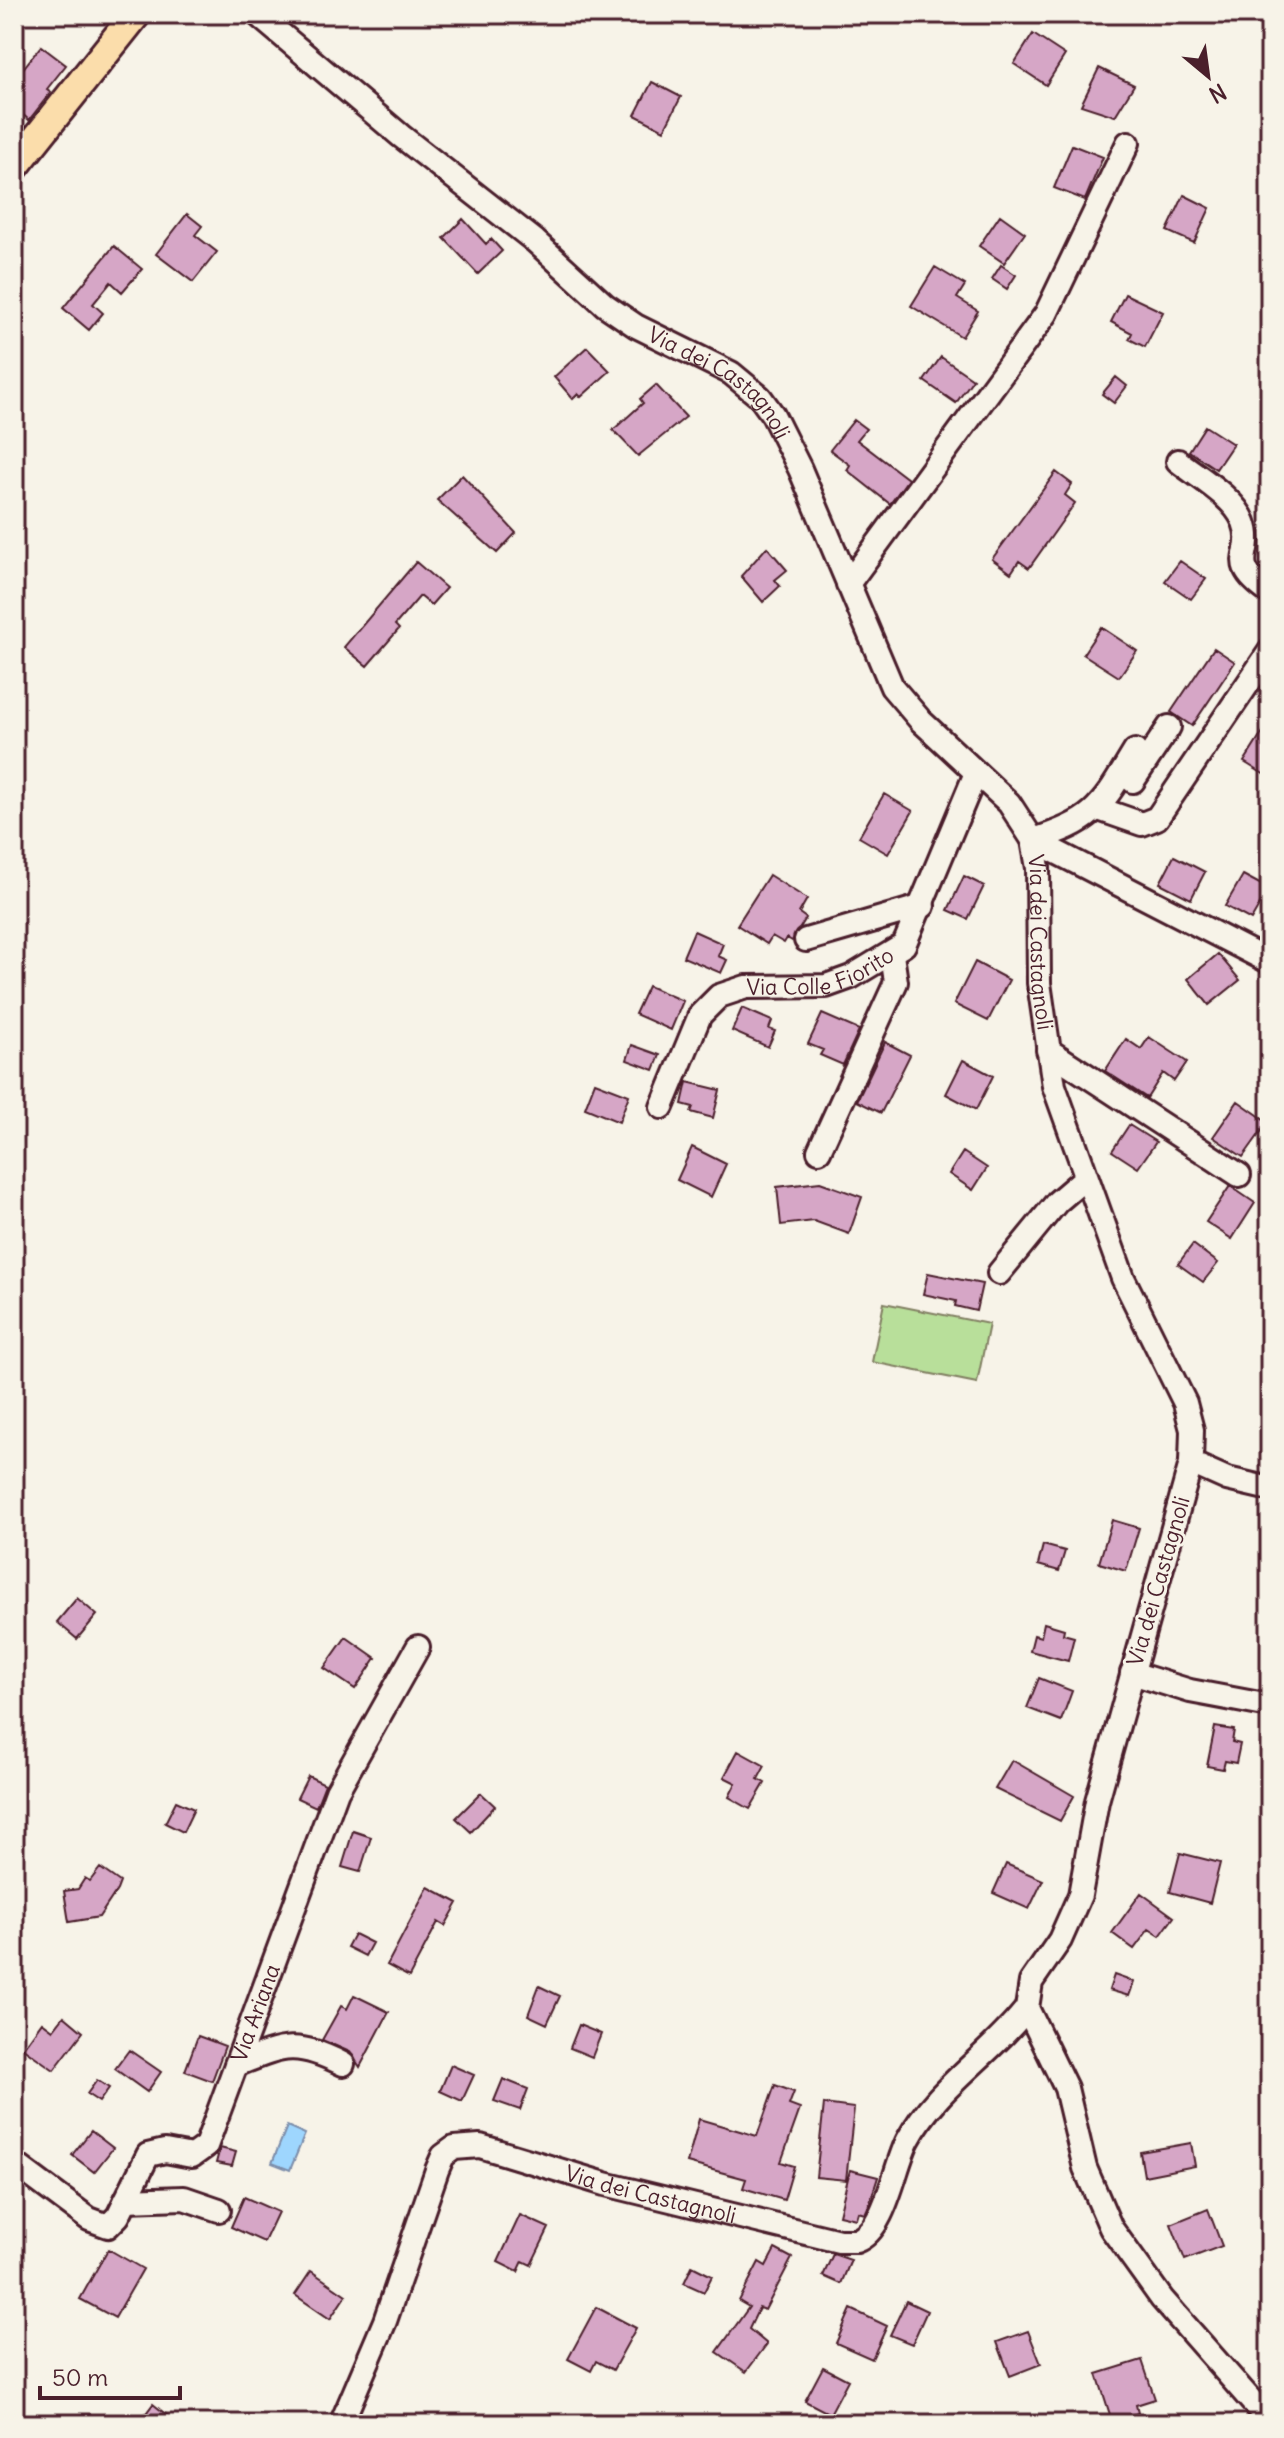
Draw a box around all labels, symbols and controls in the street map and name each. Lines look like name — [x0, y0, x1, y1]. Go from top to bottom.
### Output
north arrow — [1168, 36, 1248, 116]
text: N — [1204, 78, 1231, 109]
street label: Via dei Castagnoli — [643, 320, 797, 443]
street label: Via dei Castagnoli — [1022, 852, 1060, 1032]
street label: Via Colle Fiorito — [746, 941, 899, 1001]
street label: Via dei Castagnoli — [1120, 1493, 1196, 1669]
street label: Via Ariana — [224, 1960, 286, 2066]
street label: Via dei Castagnoli — [562, 2159, 739, 2229]
scale bar — [40, 2350, 180, 2400]
text: 50 m — [52, 2362, 108, 2392]

